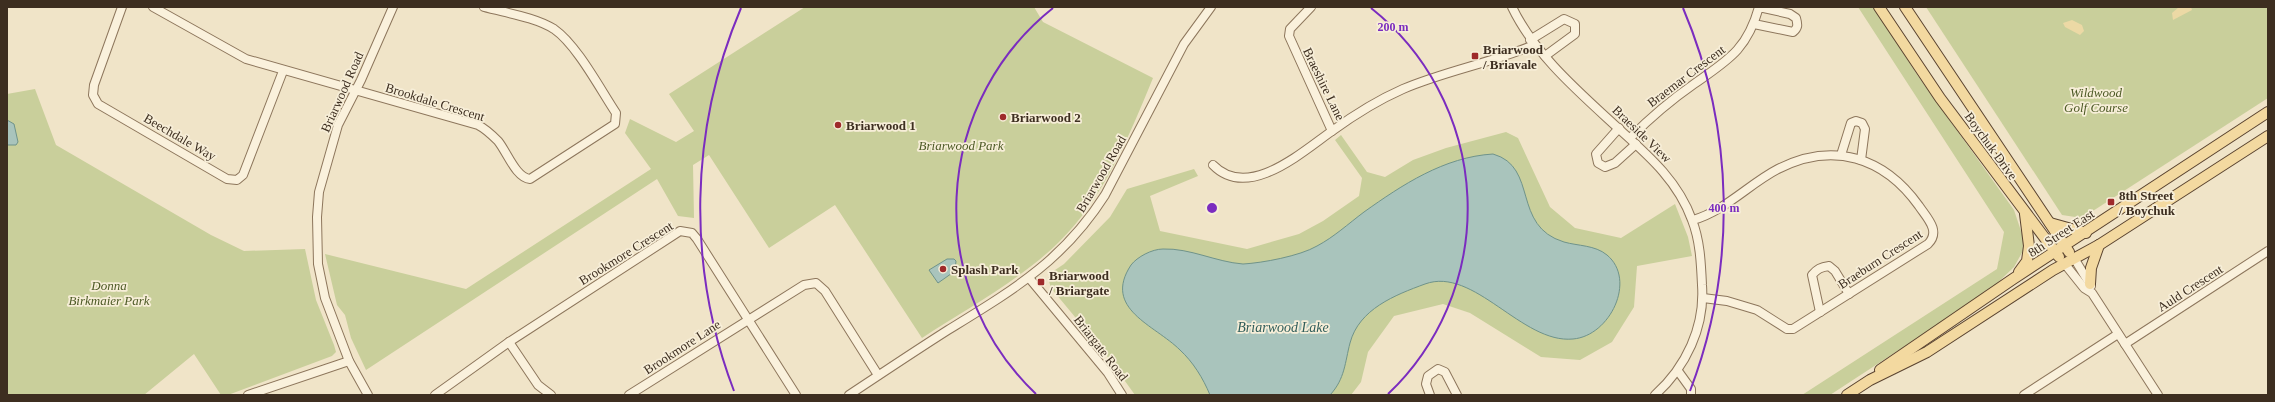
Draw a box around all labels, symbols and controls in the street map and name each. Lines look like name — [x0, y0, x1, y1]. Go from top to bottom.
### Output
text: 200 m — [1378, 20, 1409, 34]
place label: Briarwood / Briavale — [1482, 42, 1544, 72]
street label: Braemar Crescent — [1644, 42, 1728, 110]
street label: Braeshire Lane — [1300, 45, 1348, 123]
street label: Briarwood Road — [318, 49, 367, 134]
marker: Briarwood / Briavale — [1470, 51, 1480, 61]
street label: Brookdale Crescent — [384, 80, 487, 124]
park label: Wildwood Golf Course — [2064, 85, 2128, 115]
street label: Braeside View — [1610, 102, 1675, 166]
street label: Boychuk Drive — [1961, 109, 2021, 183]
street label: Beechdale Way — [141, 110, 219, 164]
place label: Briarwood 2 — [1011, 110, 1081, 125]
marker: Briarwood 2 — [998, 112, 1008, 122]
place label: Briarwood 1 — [846, 118, 916, 133]
marker: Briarwood 1 — [833, 120, 843, 130]
street label: Briarwood Road — [1073, 132, 1129, 215]
park label: Briarwood Park — [919, 138, 1004, 153]
place label: 8th Street / Boychuk — [2118, 188, 2176, 218]
marker: 8th Street / Boychuk — [2106, 197, 2116, 207]
centre of rings — [1205, 201, 1219, 215]
text: 400 m — [1709, 201, 1740, 215]
street label: 8th Street East — [2025, 206, 2097, 260]
street label: Brookmore Crescent — [576, 218, 676, 288]
street label: Braeburn Crescent — [1835, 226, 1925, 292]
street label: Auld Crescent — [2155, 261, 2226, 315]
place label: Splash Park — [951, 262, 1019, 277]
marker: Splash Park — [938, 264, 948, 274]
place label: Briarwood / Briargate — [1048, 268, 1110, 298]
marker: Briarwood / Briargate — [1036, 277, 1046, 287]
park label: Donna Birkmaier Park — [68, 278, 150, 308]
street label: Briargate Road — [1071, 312, 1131, 384]
street label: Brookmore Lane — [641, 317, 723, 377]
water label: Briarwood Lake — [1237, 320, 1329, 335]

